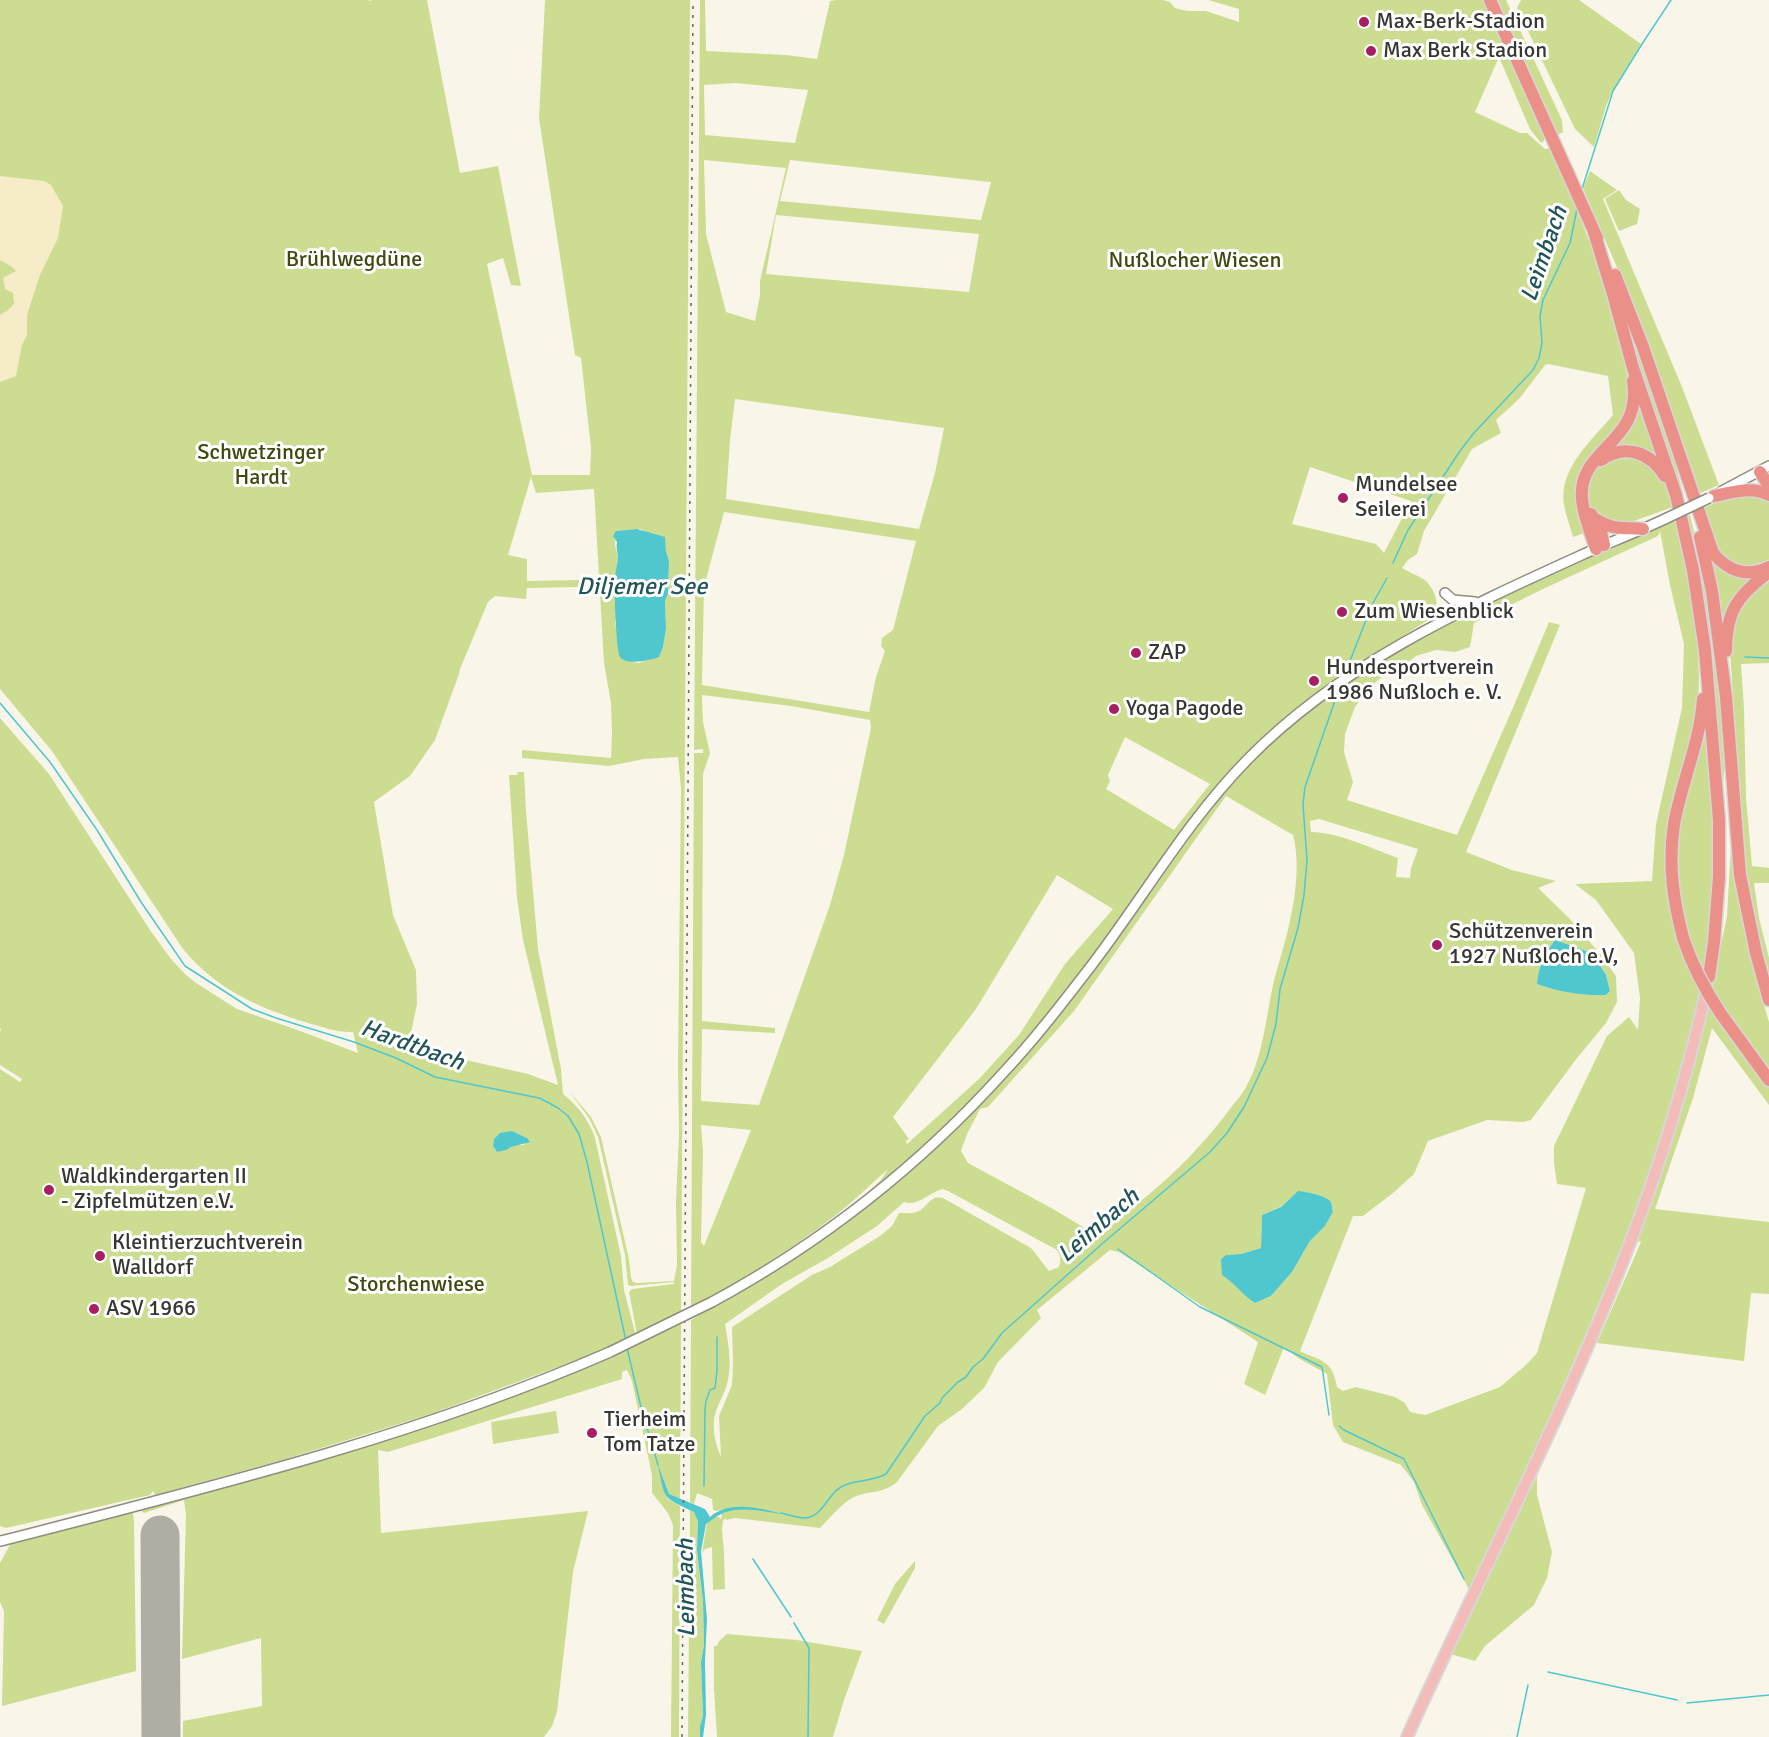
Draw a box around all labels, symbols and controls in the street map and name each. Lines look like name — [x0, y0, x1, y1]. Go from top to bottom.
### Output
place label: Max-Berk-Stadion — [1376, 9, 1545, 35]
marker: Max-Berk-Stadion — [1357, 15, 1371, 29]
place label: Max Berk Stadion — [1383, 38, 1547, 64]
marker: Max Berk Stadion — [1364, 44, 1378, 58]
water label: Leimbach — [1515, 203, 1575, 305]
park label: Brühlwegdüne — [286, 247, 422, 273]
park label: Nußlocher Wiesen — [1108, 248, 1282, 274]
park label: Schwetzinger Hardt — [197, 440, 325, 492]
place label: Mundelsee Seilerei — [1355, 472, 1458, 524]
marker: Mundelsee Seilerei — [1336, 491, 1350, 505]
water label: Diljemer See — [577, 574, 707, 602]
place label: Zum Wiesenblick — [1354, 599, 1514, 625]
marker: Zum Wiesenblick — [1335, 605, 1349, 619]
place label: ZAP — [1148, 640, 1186, 666]
marker: ZAP — [1129, 646, 1143, 660]
place label: Hundesportverein 1986 Nußloch e. V. — [1326, 655, 1502, 706]
marker: Hundesportverein 1986 Nußloch e. V. — [1307, 674, 1321, 688]
place label: Yoga Pagode — [1126, 696, 1244, 722]
marker: Yoga Pagode — [1107, 702, 1121, 716]
place label: Schützenverein 1927 Nußloch e.V, — [1449, 919, 1618, 970]
marker: Schützenverein 1927 Nußloch e.V, — [1430, 938, 1444, 952]
water label: Hardtbach — [357, 1014, 467, 1078]
place label: Waldkindergarten II - Zipfelmützen e.V. — [61, 1164, 247, 1216]
marker: Waldkindergarten II - Zipfelmützen e.V. — [42, 1183, 56, 1197]
water label: Leimbach — [1052, 1183, 1146, 1269]
place label: Kleintierzuchtverein Walldorf — [112, 1230, 303, 1282]
marker: Kleintierzuchtverein Walldorf — [93, 1249, 107, 1263]
park label: Storchenwiese — [347, 1272, 485, 1298]
place label: ASV 1966 — [106, 1296, 196, 1322]
marker: ASV 1966 — [87, 1302, 101, 1316]
place label: Tierheim Tom Tatze — [604, 1407, 695, 1458]
marker: Tierheim Tom Tatze — [585, 1426, 599, 1440]
water label: Leimbach — [672, 1538, 702, 1638]

